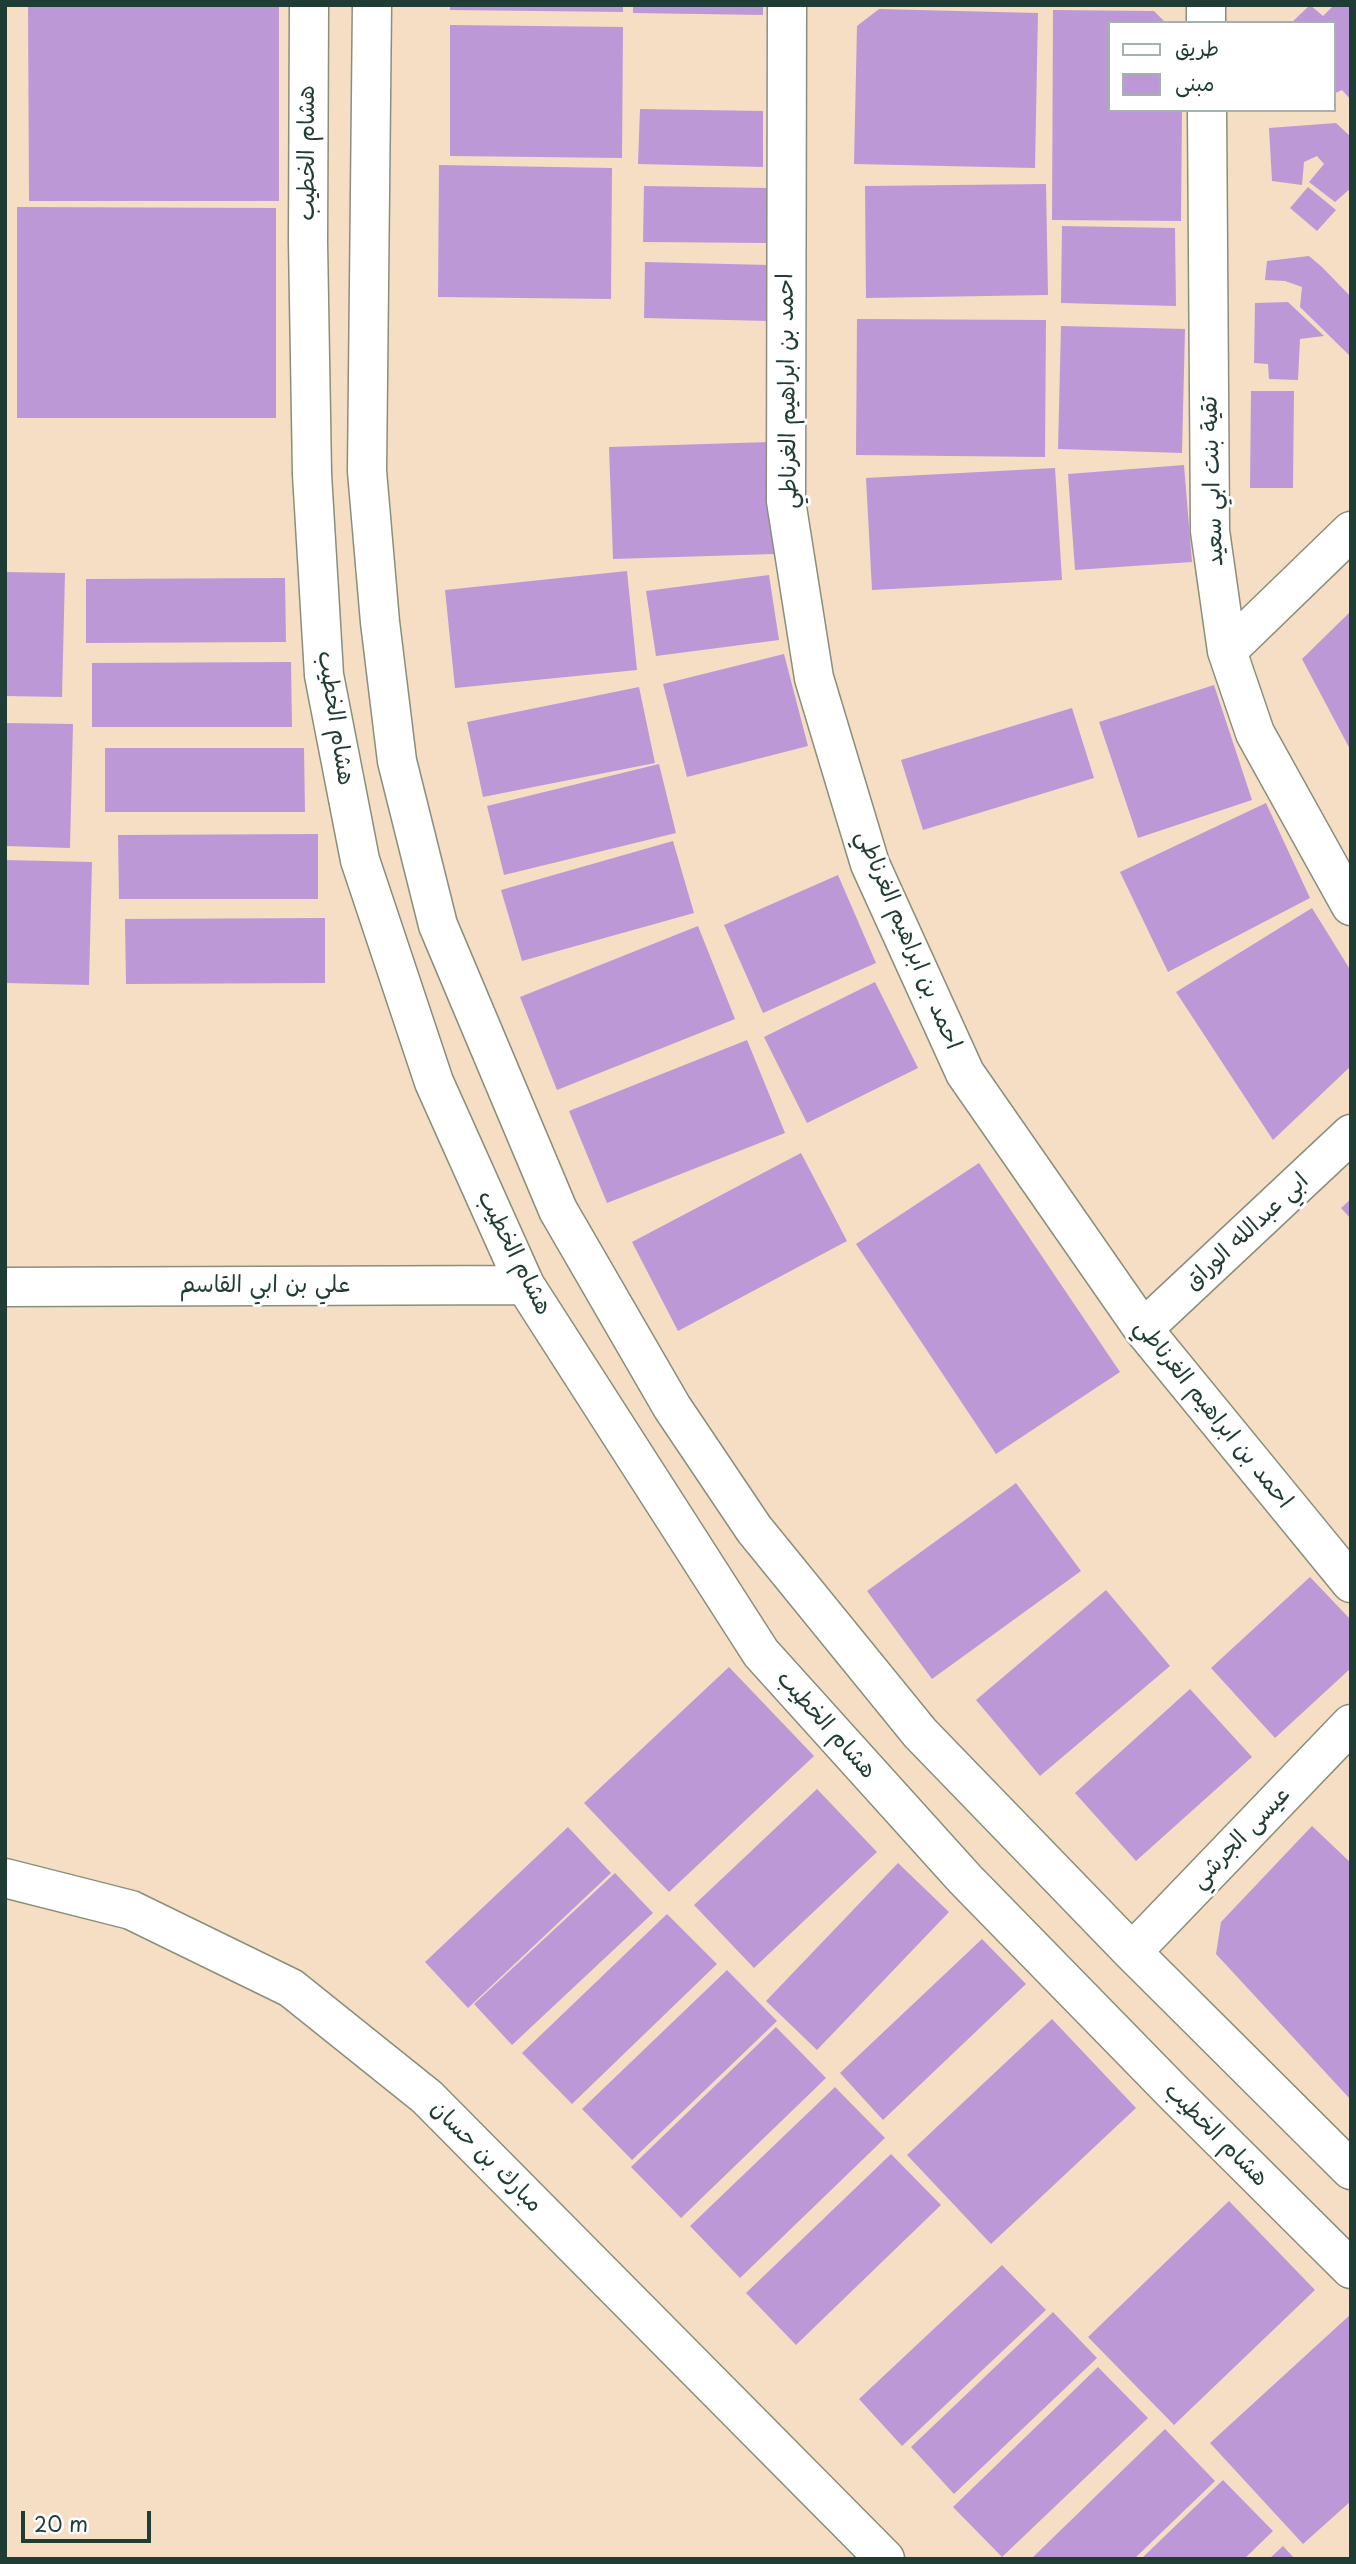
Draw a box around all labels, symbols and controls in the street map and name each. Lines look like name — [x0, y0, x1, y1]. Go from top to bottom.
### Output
legend — [1108, 21, 1335, 112]
text: طريق — [1175, 31, 1219, 63]
text: مبنى — [1175, 66, 1214, 98]
street label: هشام الخطيب — [294, 85, 322, 221]
street label: احمد بن ابراهيم الغرناطي — [772, 273, 804, 509]
street label: تقية بنت ابي سعيد — [1196, 395, 1230, 567]
street label: هشام الخطيب — [311, 649, 359, 787]
street label: احمد بن ابراهيم الغرناطي — [849, 826, 967, 1054]
street label: ابي عبدالله الوراق — [1179, 1168, 1315, 1296]
street label: هشام الخطيب — [471, 1186, 557, 1320]
street label: علي بن ابي القاسم — [180, 1272, 350, 1300]
street label: احمد بن ابراهيم الغرناطي — [1128, 1314, 1298, 1514]
street label: هشام الخطيب — [770, 1665, 882, 1785]
street label: عيسى الجرشي — [1186, 1781, 1296, 1895]
street label: هشام الخطيب — [1158, 2077, 1274, 2193]
street label: مبارك بن حسان — [424, 2095, 548, 2219]
scale bar — [24, 2498, 154, 2542]
text: 20 m — [34, 2507, 88, 2539]

